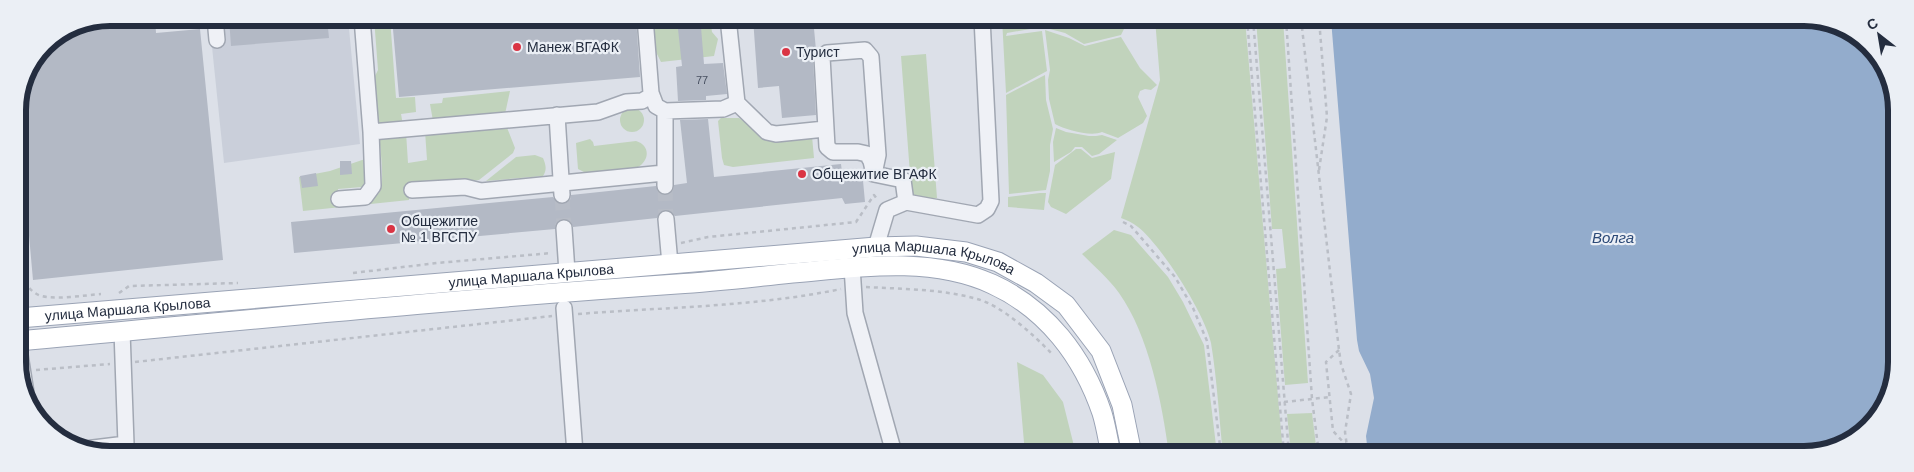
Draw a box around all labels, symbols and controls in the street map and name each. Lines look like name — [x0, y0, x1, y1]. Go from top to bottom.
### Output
north arrow — [1854, 10, 1904, 60]
text: С — [1864, 14, 1881, 33]
place label: Манеж ВГАФК — [527, 39, 620, 55]
marker: Манеж ВГАФК — [511, 41, 523, 53]
place label: Турист — [796, 44, 840, 60]
marker: Турист — [780, 46, 792, 58]
house number: 77 — [696, 74, 708, 86]
place label: Общежитие ВГАФК — [812, 166, 937, 182]
marker: Общежитие ВГАФК — [796, 168, 808, 180]
place label: Общежитие № 1 ВГСПУ — [401, 213, 478, 245]
marker: Общежитие № 1 ВГСПУ — [385, 223, 397, 235]
water label: Волга — [1592, 229, 1634, 246]
street label: улица Маршала Крылова — [852, 238, 1018, 278]
street label: улица Маршала Крылова — [448, 261, 615, 290]
street label: улица Маршала Крылова — [44, 294, 211, 324]

